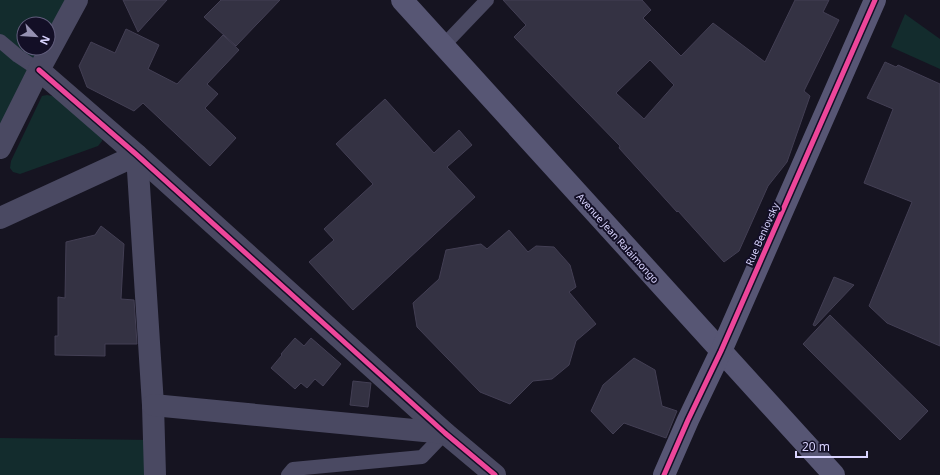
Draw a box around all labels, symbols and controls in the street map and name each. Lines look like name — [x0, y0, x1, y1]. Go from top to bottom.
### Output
north arrow — [16, 16, 56, 56]
text: N — [37, 33, 54, 48]
street label: Avenue Jean Ralaimongo — [574, 190, 662, 286]
street label: Rue Beniovsky — [742, 199, 783, 268]
scale bar — [796, 433, 867, 459]
text: 20 m — [802, 438, 830, 455]

